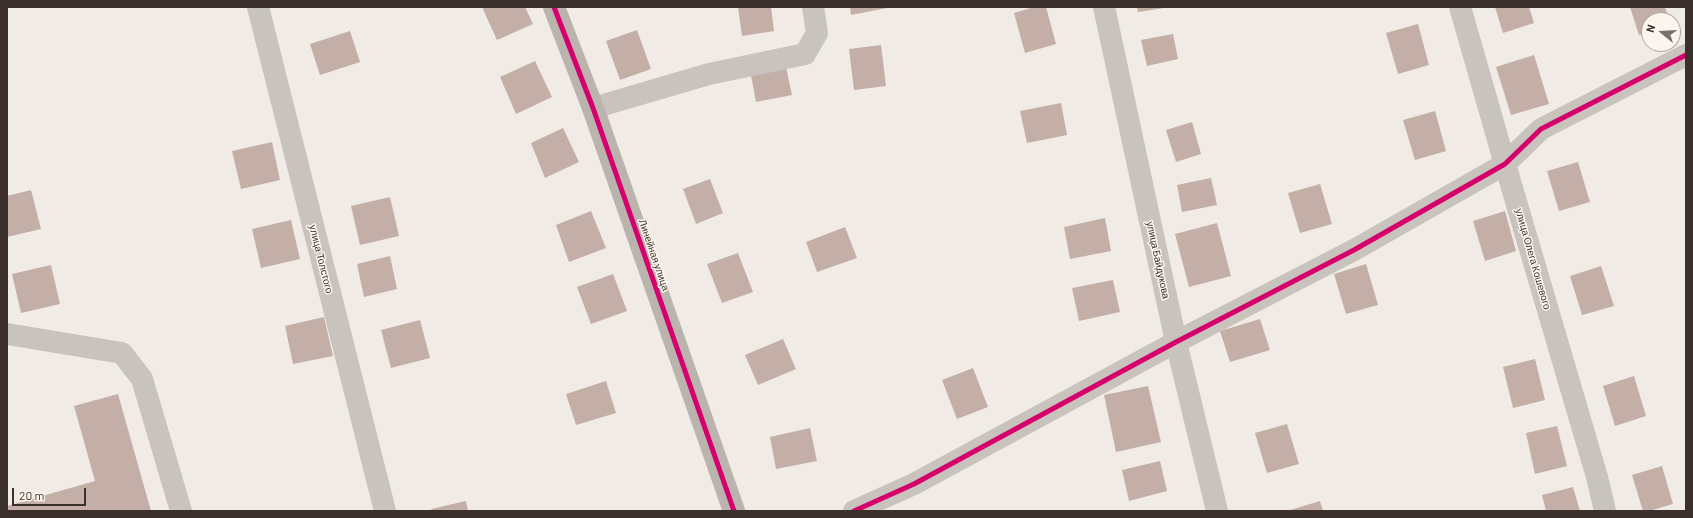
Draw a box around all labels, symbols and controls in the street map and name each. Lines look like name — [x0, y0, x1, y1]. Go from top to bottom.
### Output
north arrow — [1641, 12, 1681, 52]
text: N — [1643, 23, 1657, 34]
street label: улица Олега Кошевого — [1513, 207, 1553, 311]
street label: Линейная улица — [636, 218, 672, 292]
street label: улица Байдукова — [1144, 220, 1172, 300]
street label: улица Толстого — [307, 224, 335, 294]
scale bar — [14, 480, 88, 506]
text: 20 m — [19, 488, 45, 502]

